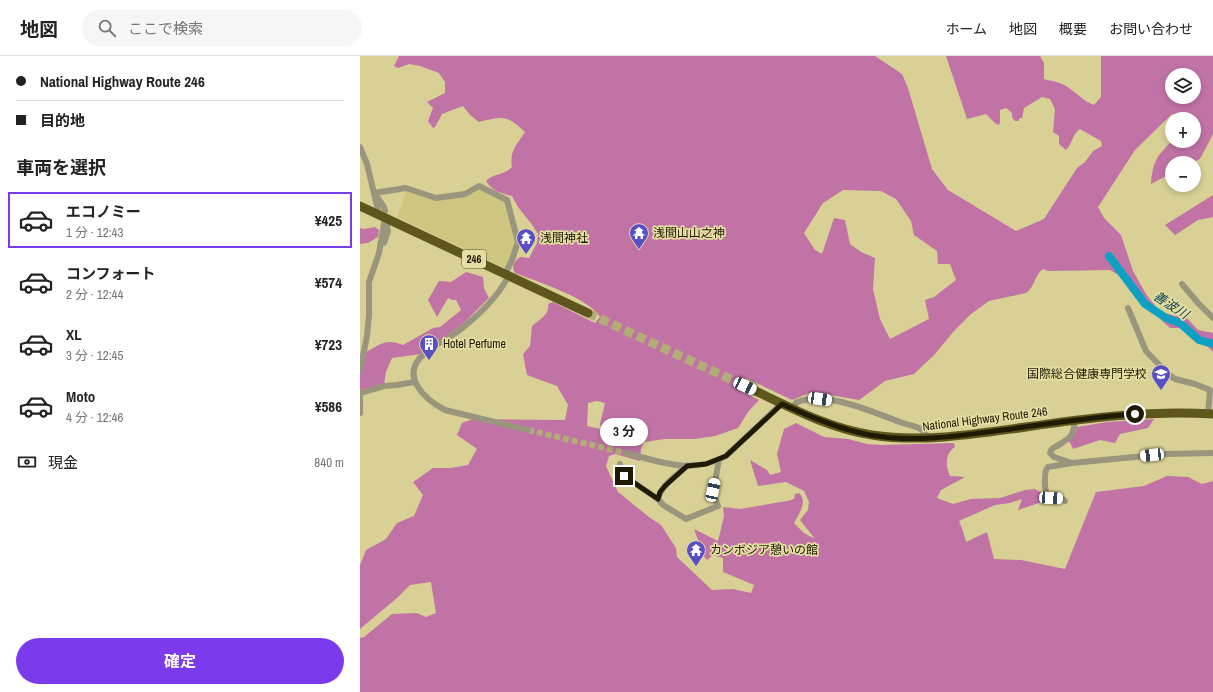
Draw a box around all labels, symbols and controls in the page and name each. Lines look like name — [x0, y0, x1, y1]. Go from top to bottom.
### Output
search box — [82, 10, 362, 46]
text: 地図 — [20, 16, 58, 42]
icon: search — [96, 17, 118, 39]
text: ここで検索 — [128, 18, 203, 39]
text: ホーム — [945, 20, 987, 38]
text: 地図 — [1009, 20, 1037, 38]
text: 概要 — [1059, 20, 1087, 38]
text: お問い合わせ — [1109, 20, 1193, 38]
map controls — [1165, 68, 1201, 192]
button: layers — [1165, 68, 1201, 104]
text: National Highway Route 246 — [40, 71, 205, 92]
text: 目的地 — [40, 110, 85, 131]
button: + — [1165, 112, 1201, 148]
text: 車両を選択 — [16, 155, 106, 180]
button: − — [1165, 156, 1201, 192]
text: エコノミー — [66, 201, 141, 222]
icon: car — [18, 202, 54, 238]
text: ¥425 — [315, 210, 342, 231]
temple icon: 浅間山山之神 — [628, 222, 650, 250]
text: 1 分 · 12:43 — [66, 224, 123, 241]
place label: 浅間山山之神 — [653, 225, 725, 241]
temple icon: 浅間神社 — [515, 227, 537, 255]
place label: 浅間神社 — [540, 230, 588, 246]
road number: 246 — [462, 250, 486, 268]
text: コンフォート — [66, 263, 156, 284]
icon: car — [18, 264, 54, 300]
text: ¥574 — [315, 272, 342, 293]
text: 2 分 · 12:44 — [66, 286, 123, 303]
water label: 善波川 — [1150, 287, 1194, 324]
text: XL — [66, 324, 82, 345]
icon: car — [18, 326, 54, 362]
building icon: Hotel Perfume — [418, 333, 440, 361]
text: ¥723 — [315, 334, 342, 355]
place label: Hotel Perfume — [443, 336, 506, 352]
text: 3 分 · 12:45 — [66, 347, 123, 364]
school or university icon: 国際総合健康専門学校 — [1150, 363, 1172, 391]
place label: 国際総合健康専門学校 — [1027, 366, 1147, 382]
car — [732, 375, 758, 397]
text: Moto — [66, 386, 95, 407]
icon: car — [18, 388, 54, 424]
car — [807, 391, 833, 407]
text: ¥586 — [315, 396, 342, 417]
street label: National Highway Route 246 — [922, 403, 1048, 435]
route start — [1126, 405, 1144, 423]
text: 4 分 · 12:46 — [66, 409, 123, 426]
callout: 3 分 — [600, 418, 648, 446]
text: 3 分 — [613, 423, 635, 440]
car — [1139, 448, 1165, 462]
icon: cash — [16, 451, 38, 473]
text: 現金 — [48, 452, 78, 473]
text: 840 m — [314, 454, 344, 471]
route end — [615, 467, 633, 485]
car — [705, 477, 721, 503]
car — [1039, 491, 1063, 505]
temple icon: カンボジア憩いの館 — [685, 539, 707, 567]
place label: カンボジア憩いの館 — [710, 542, 818, 558]
button: 確定 — [16, 638, 344, 684]

